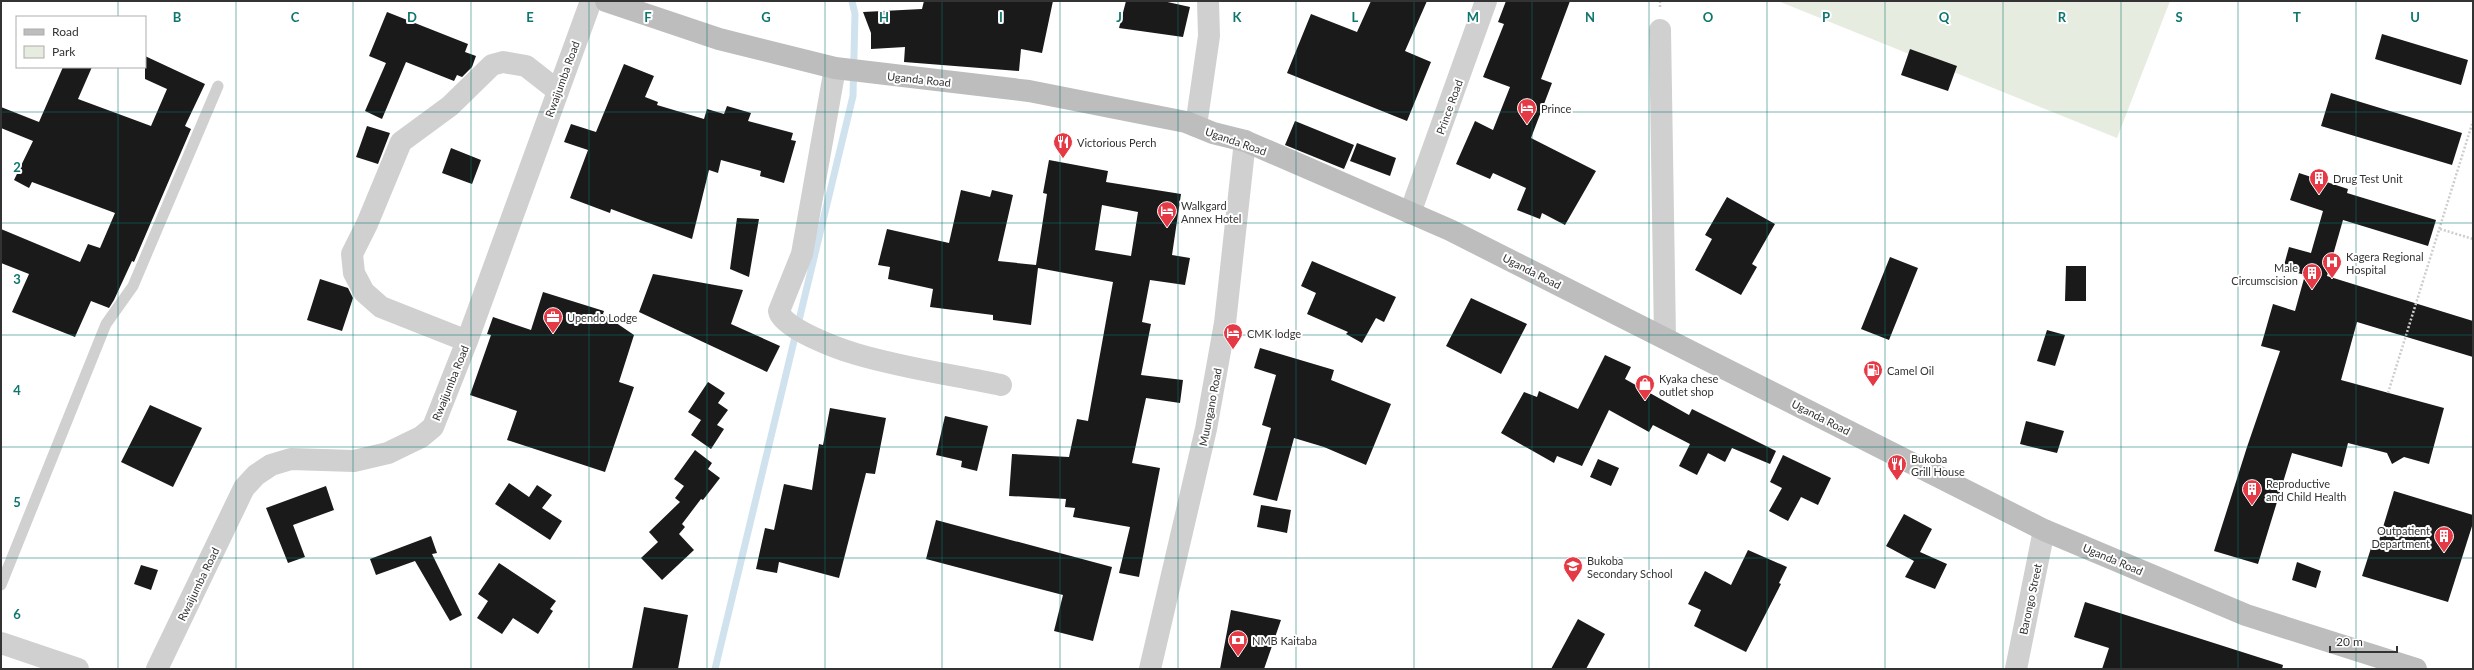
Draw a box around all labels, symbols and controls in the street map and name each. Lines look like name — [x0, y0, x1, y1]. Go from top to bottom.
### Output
text: B — [173, 9, 182, 25]
text: C — [291, 9, 300, 25]
text: D — [407, 9, 417, 25]
text: E — [526, 9, 534, 25]
text: F — [644, 9, 652, 25]
text: G — [761, 9, 771, 25]
text: H — [879, 9, 889, 25]
text: I — [999, 9, 1003, 25]
text: J — [1116, 9, 1122, 25]
text: K — [1233, 9, 1243, 25]
text: L — [1352, 9, 1359, 25]
text: M — [1467, 9, 1479, 25]
text: N — [1585, 9, 1595, 25]
text: O — [1703, 9, 1714, 25]
text: P — [1822, 9, 1830, 25]
text: Q — [1939, 9, 1950, 25]
text: R — [2058, 9, 2067, 25]
text: S — [2175, 9, 2183, 25]
text: T — [2293, 9, 2301, 25]
text: U — [2410, 9, 2420, 25]
legend — [16, 16, 146, 68]
text: Road — [52, 24, 79, 39]
street label: Rwaijumba Road — [542, 39, 582, 119]
text: Park — [52, 44, 76, 59]
street label: Uganda Road — [886, 69, 952, 89]
street label: Prince Road — [1433, 78, 1465, 136]
hotel icon: Prince — [1516, 97, 1538, 125]
place label: Prince — [1541, 102, 1571, 115]
street label: Uganda Road — [1204, 124, 1268, 158]
restaurant icon: Victorious Perch — [1052, 131, 1074, 159]
place label: Victorious Perch — [1077, 136, 1156, 149]
text: 2 — [13, 159, 21, 175]
building icon: Drug Test Unit — [2308, 167, 2330, 195]
place label: Drug Test Unit — [2333, 172, 2403, 185]
place label: Walkgard Annex Hotel — [1181, 199, 1241, 225]
hotel icon: Walkgard Annex Hotel — [1156, 200, 1178, 228]
place label: Kagera Regional Hospital — [2346, 250, 2424, 276]
street label: Uganda Road — [1501, 251, 1563, 291]
hospital icon: Kagera Regional Hospital — [2321, 251, 2343, 279]
place label: Male Circumscision — [2231, 261, 2298, 287]
building icon: Male Circumscision — [2301, 262, 2323, 290]
text: 3 — [13, 271, 21, 287]
office icon: Upendo Lodge — [542, 306, 564, 334]
place label: Upendo Lodge — [567, 311, 638, 324]
hotel icon: CMK lodge — [1222, 322, 1244, 350]
place label: CMK lodge — [1247, 327, 1301, 340]
street label: Rwaijumba Road — [429, 343, 471, 423]
fuel station icon: Camel Oil — [1862, 359, 1884, 387]
place label: Camel Oil — [1887, 364, 1934, 377]
street label: Muungano Road — [1196, 367, 1224, 447]
place label: Kyaka chese outlet shop — [1659, 372, 1719, 398]
shop icon: Kyaka chese outlet shop — [1634, 373, 1656, 401]
text: 4 — [13, 382, 21, 398]
street label: Uganda Road — [1790, 397, 1852, 437]
place label: Bukoba Grill House — [1911, 452, 1965, 478]
restaurant icon: Bukoba Grill House — [1886, 453, 1908, 481]
place label: Reproductive and Child Health — [2266, 477, 2346, 503]
building icon: Reproductive and Child Health — [2241, 478, 2263, 506]
text: 5 — [13, 494, 21, 510]
place label: Outpatient Department — [2371, 524, 2430, 550]
building icon: Outpatient Department — [2433, 525, 2455, 553]
street label: Uganda Road — [2081, 541, 2145, 577]
street label: Rwaijumba Road — [175, 545, 221, 623]
place label: Bukoba Secondary School — [1587, 554, 1673, 580]
school or university icon: Bukoba Secondary School — [1562, 555, 1584, 583]
street label: Barongo Street — [2016, 562, 2044, 636]
text: 6 — [13, 606, 21, 622]
scale bar — [2330, 628, 2397, 654]
bank icon: NMB Kaitaba — [1227, 629, 1249, 657]
place label: NMB Kaitaba — [1252, 634, 1317, 647]
text: 20 m — [2336, 634, 2363, 649]

